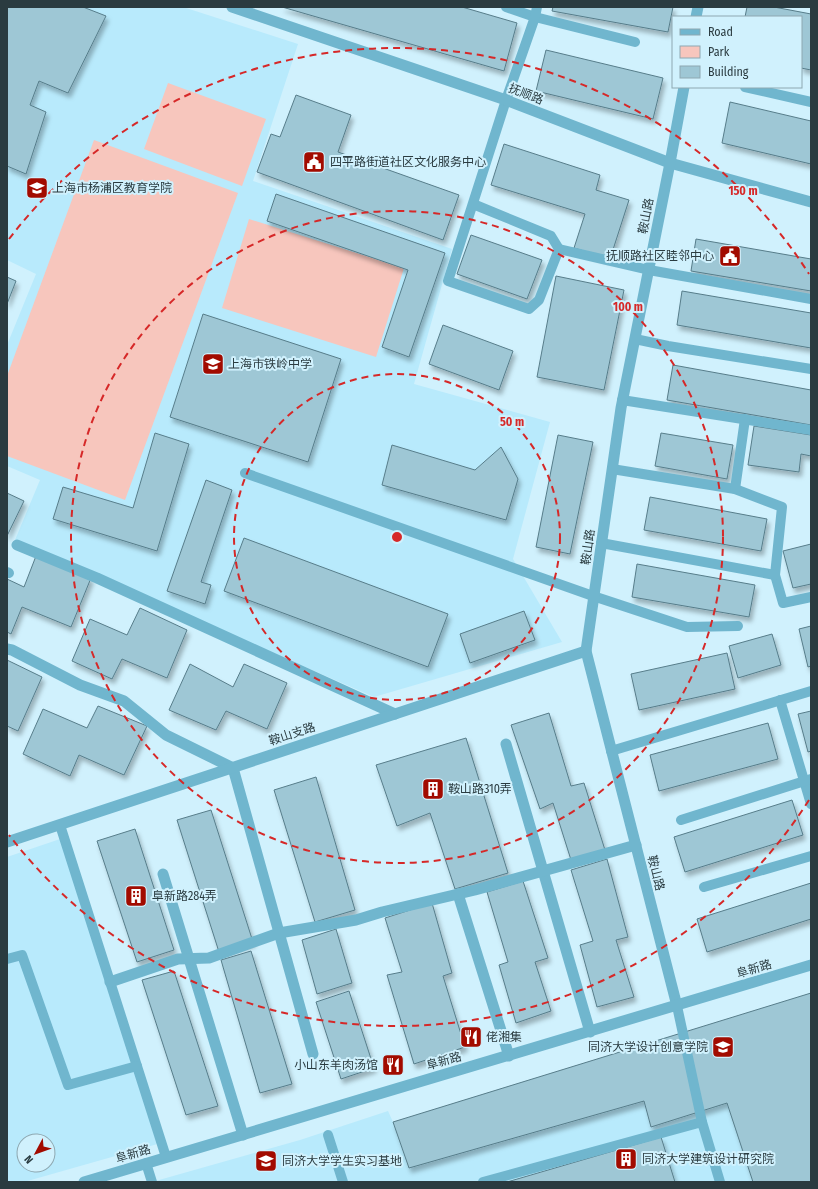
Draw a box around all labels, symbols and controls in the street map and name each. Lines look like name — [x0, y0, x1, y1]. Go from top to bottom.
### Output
legend — [672, 16, 802, 88]
text: Road — [708, 25, 733, 39]
text: Park — [708, 45, 730, 59]
text: Building — [708, 65, 749, 79]
street label: 抚顺路 — [507, 81, 545, 107]
public building icon: 四平路街道社区文化服务中心 — [301, 149, 327, 175]
place label: 四平路街道社区文化服务中心 — [330, 155, 486, 169]
school or university icon: 上海市杨浦区教育学院 — [24, 175, 50, 201]
place label: 上海市杨浦区教育学院 — [52, 181, 172, 195]
text: 150 m — [728, 184, 758, 198]
street label: 鞍山路 — [636, 197, 656, 235]
public building icon: 抚顺路社区睦邻中心 — [717, 243, 743, 269]
place label: 抚顺路社区睦邻中心 — [606, 249, 714, 263]
text: 100 m — [613, 300, 643, 314]
school or university icon: 上海市铁岭中学 — [200, 351, 226, 377]
place label: 上海市铁岭中学 — [228, 357, 312, 371]
text: 50 m — [500, 415, 524, 429]
street label: 鞍山路 — [579, 528, 597, 566]
centre of rings — [390, 530, 404, 544]
street label: 鞍山支路 — [267, 720, 317, 748]
building icon: 鞍山路310弄 — [420, 776, 446, 802]
place label: 鞍山路310弄 — [448, 782, 512, 796]
street label: 鞍山路 — [645, 854, 667, 892]
building icon: 阜新路284弄 — [123, 883, 149, 909]
place label: 阜新路284弄 — [152, 889, 217, 903]
street label: 阜新路 — [735, 957, 773, 981]
restaurant icon: 佬湘集 — [458, 1024, 484, 1050]
place label: 佬湘集 — [486, 1030, 522, 1044]
school or university icon: 同济大学设计创意学院 — [710, 1034, 736, 1060]
place label: 同济大学设计创意学院 — [588, 1040, 708, 1054]
street label: 阜新路 — [425, 1049, 463, 1073]
restaurant icon: 小山东羊肉汤馆 — [380, 1052, 406, 1078]
place label: 小山东羊肉汤馆 — [294, 1058, 378, 1072]
north arrow — [16, 1133, 56, 1173]
street label: 阜新路 — [114, 1142, 152, 1166]
building icon: 同济大学建筑设计研究院 — [613, 1146, 639, 1172]
school or university icon: 同济大学学生实习基地 — [253, 1148, 279, 1174]
text: N — [22, 1152, 36, 1166]
place label: 同济大学建筑设计研究院 — [642, 1152, 774, 1166]
place label: 同济大学学生实习基地 — [282, 1154, 402, 1168]

